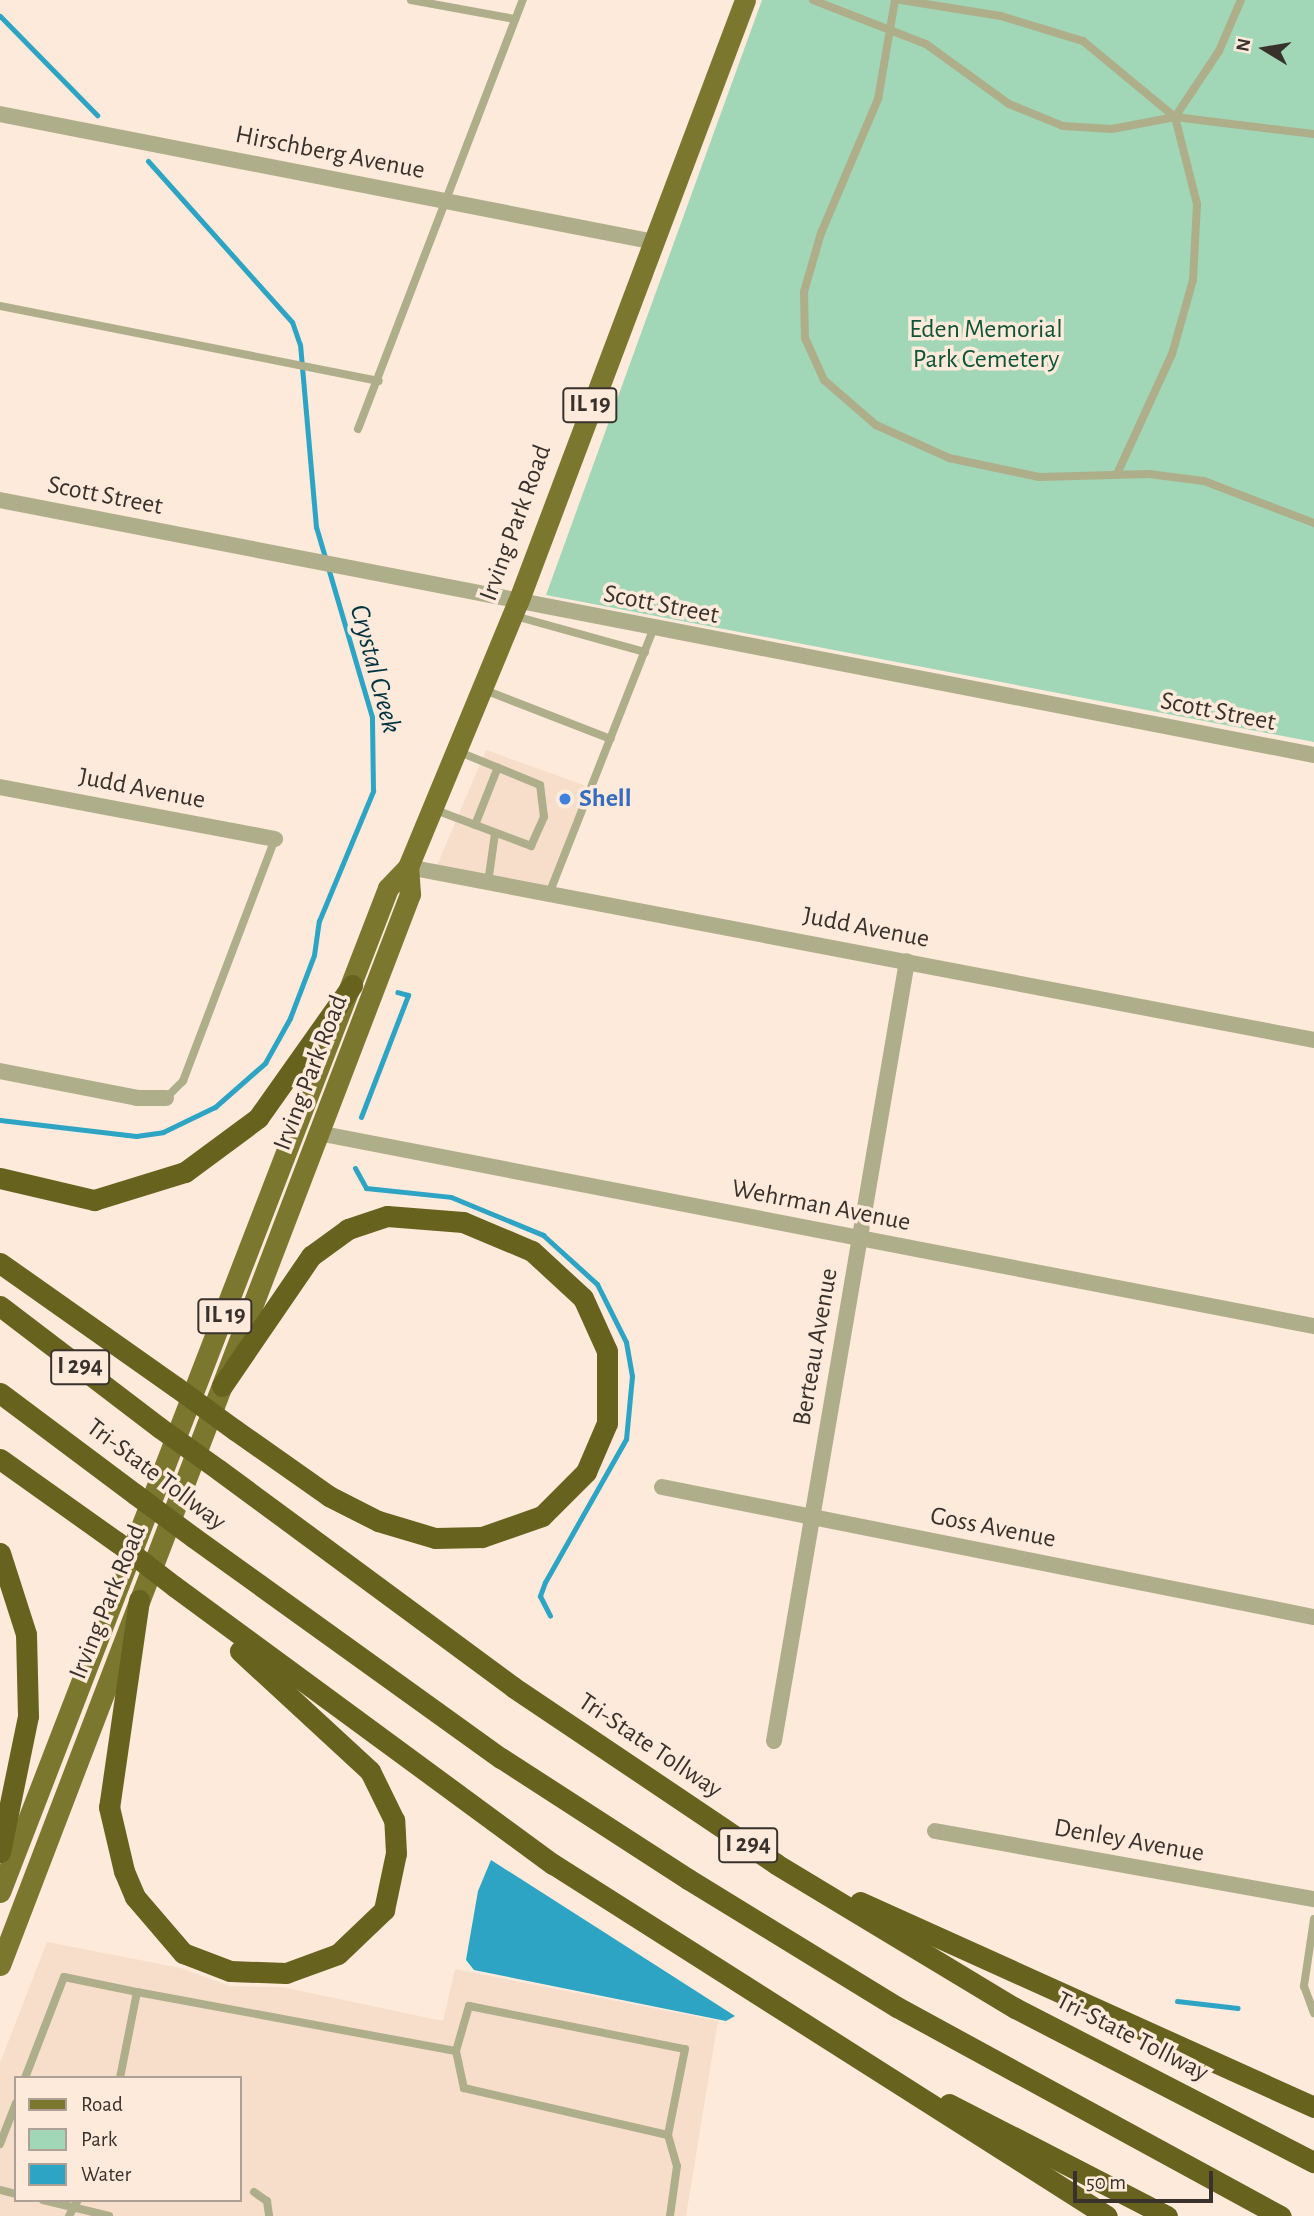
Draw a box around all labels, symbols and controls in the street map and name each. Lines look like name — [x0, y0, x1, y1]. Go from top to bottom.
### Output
north arrow — [1230, 14, 1300, 84]
text: N — [1233, 37, 1254, 53]
street label: Hirschberg Avenue — [233, 119, 427, 187]
park label: Eden Memorial Park Cemetery — [909, 314, 1063, 376]
road number: IL 19 — [562, 384, 618, 426]
street label: Irving Park Road — [473, 441, 559, 605]
street label: Scott Street — [45, 470, 165, 522]
street label: Scott Street — [601, 579, 721, 631]
water label: Crystal Creek — [342, 601, 408, 737]
street label: Scott Street — [1158, 686, 1278, 738]
street label: Judd Avenue — [76, 761, 208, 817]
place label: Shell — [579, 783, 631, 815]
marker: Shell — [557, 791, 573, 807]
street label: Judd Avenue — [800, 900, 932, 956]
street label: Irving Park Road — [267, 991, 355, 1155]
street label: Wehrman Avenue — [729, 1173, 913, 1239]
street label: Berteau Avenue — [787, 1266, 845, 1428]
road number: IL 19 — [197, 1296, 253, 1336]
road number: I 294 — [48, 1346, 112, 1387]
street label: Tri-State Tollway — [80, 1412, 232, 1538]
street label: Goss Avenue — [928, 1501, 1058, 1555]
street label: Irving Park Road — [63, 1520, 153, 1684]
street label: Tri-State Tollway — [572, 1686, 728, 1806]
street label: Denley Avenue — [1052, 1812, 1206, 1870]
road number: I 294 — [716, 1824, 780, 1866]
street label: Tri-State Tollway — [1051, 1985, 1213, 2089]
legend — [14, 2076, 242, 2202]
text: Road — [81, 2094, 123, 2115]
text: Park — [81, 2129, 117, 2150]
scale bar — [1076, 2156, 1216, 2200]
text: Water — [81, 2164, 131, 2185]
text: 50 m — [1086, 2172, 1126, 2193]

